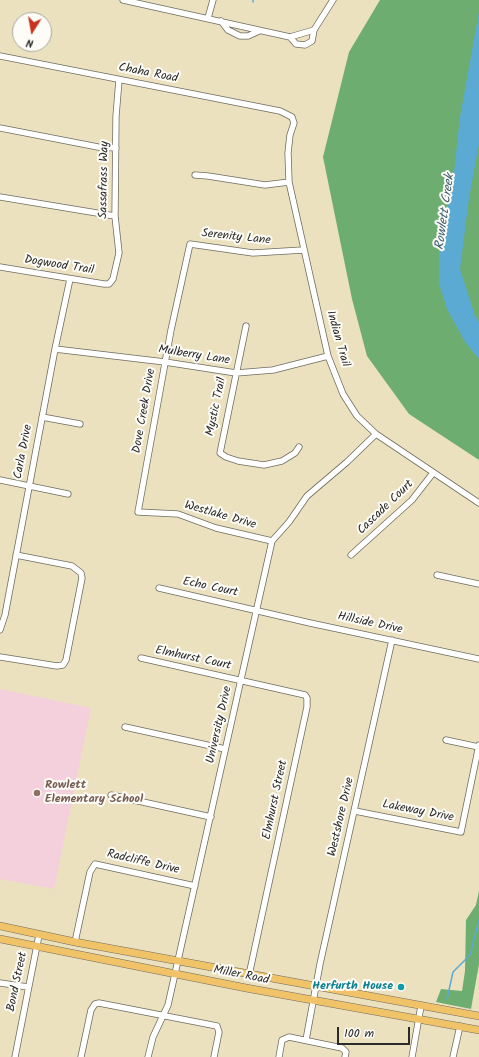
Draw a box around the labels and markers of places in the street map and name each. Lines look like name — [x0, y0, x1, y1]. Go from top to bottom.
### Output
place label: Rowlett Elementary School — [45, 779, 143, 807]
marker: Rowlett Elementary School — [32, 788, 42, 798]
place label: Herfurth House — [312, 980, 393, 994]
marker: Herfurth House — [396, 982, 406, 992]

